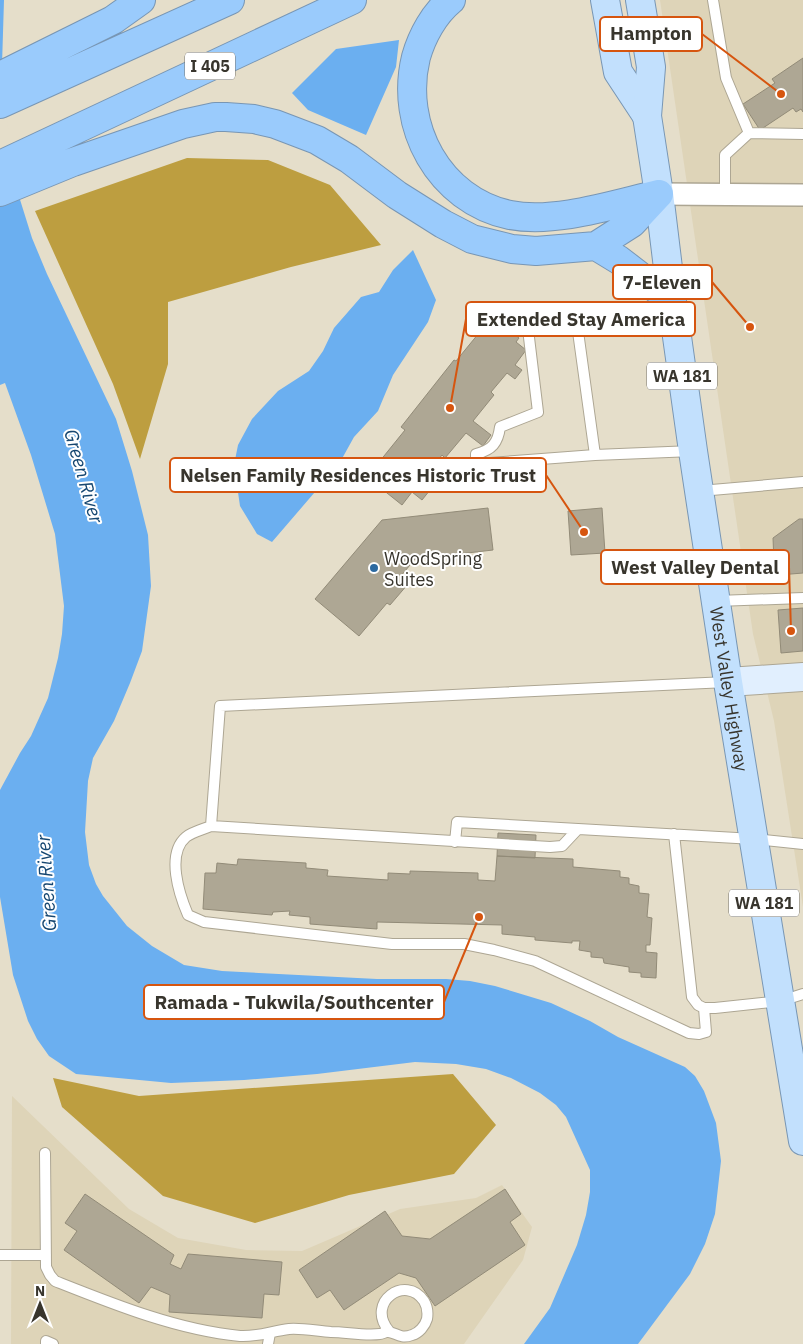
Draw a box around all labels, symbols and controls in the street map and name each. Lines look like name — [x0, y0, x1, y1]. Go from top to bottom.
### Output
callout: Hampton — [600, 17, 702, 51]
text: Hampton — [610, 21, 692, 45]
road number: I 405 — [185, 52, 235, 80]
callout: 7-Eleven — [613, 265, 712, 299]
text: 7-Eleven — [623, 270, 701, 294]
callout: Extended Stay America — [466, 302, 695, 336]
text: Extended Stay America — [477, 307, 685, 331]
road number: WA 181 — [647, 362, 717, 390]
water label: Green River — [59, 426, 109, 527]
callout: Nelsen Family Residences Historic Trust — [170, 458, 546, 492]
text: Nelsen Family Residences Historic Trust — [180, 463, 536, 487]
place label: WoodSpring Suites — [384, 547, 483, 591]
callout: West Valley Dental — [601, 550, 789, 584]
text: West Valley Dental — [611, 555, 779, 579]
marker: WoodSpring Suites — [368, 562, 380, 574]
street label: West Valley Highway — [705, 605, 754, 773]
water label: Green River — [31, 833, 61, 932]
road number: WA 181 — [729, 890, 799, 916]
callout: Ramada - Tukwila/Southcenter — [144, 985, 444, 1019]
text: Ramada - Tukwila/Southcenter — [154, 990, 434, 1014]
north arrow — [15, 1279, 65, 1329]
text: N — [35, 1282, 45, 1300]

